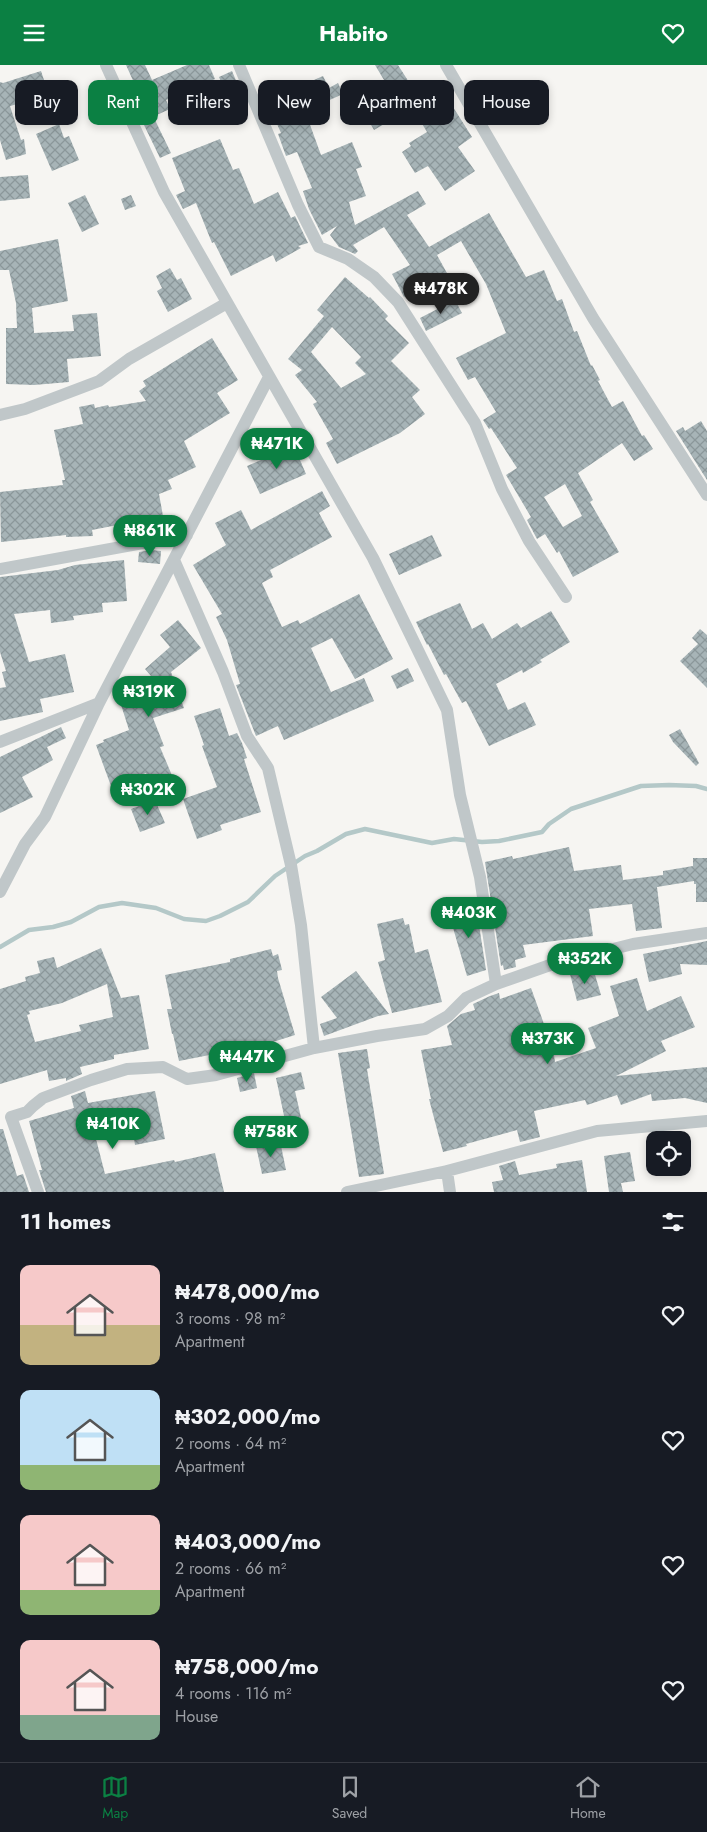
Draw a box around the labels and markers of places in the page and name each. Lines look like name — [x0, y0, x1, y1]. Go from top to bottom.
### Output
pin: ₦478K — [406, 273, 476, 315]
pin: ₦471K — [242, 427, 312, 470]
pin: ₦861K — [115, 515, 185, 557]
pin: ₦319K — [114, 675, 184, 718]
pin: ₦302K — [113, 773, 183, 816]
pin: ₦403K — [434, 897, 504, 939]
pin: ₦352K — [550, 943, 620, 985]
pin: ₦373K — [513, 1023, 583, 1065]
pin: ₦447K — [212, 1041, 282, 1083]
pin: ₦410K — [78, 1107, 148, 1150]
pin: ₦758K — [236, 1115, 306, 1158]

